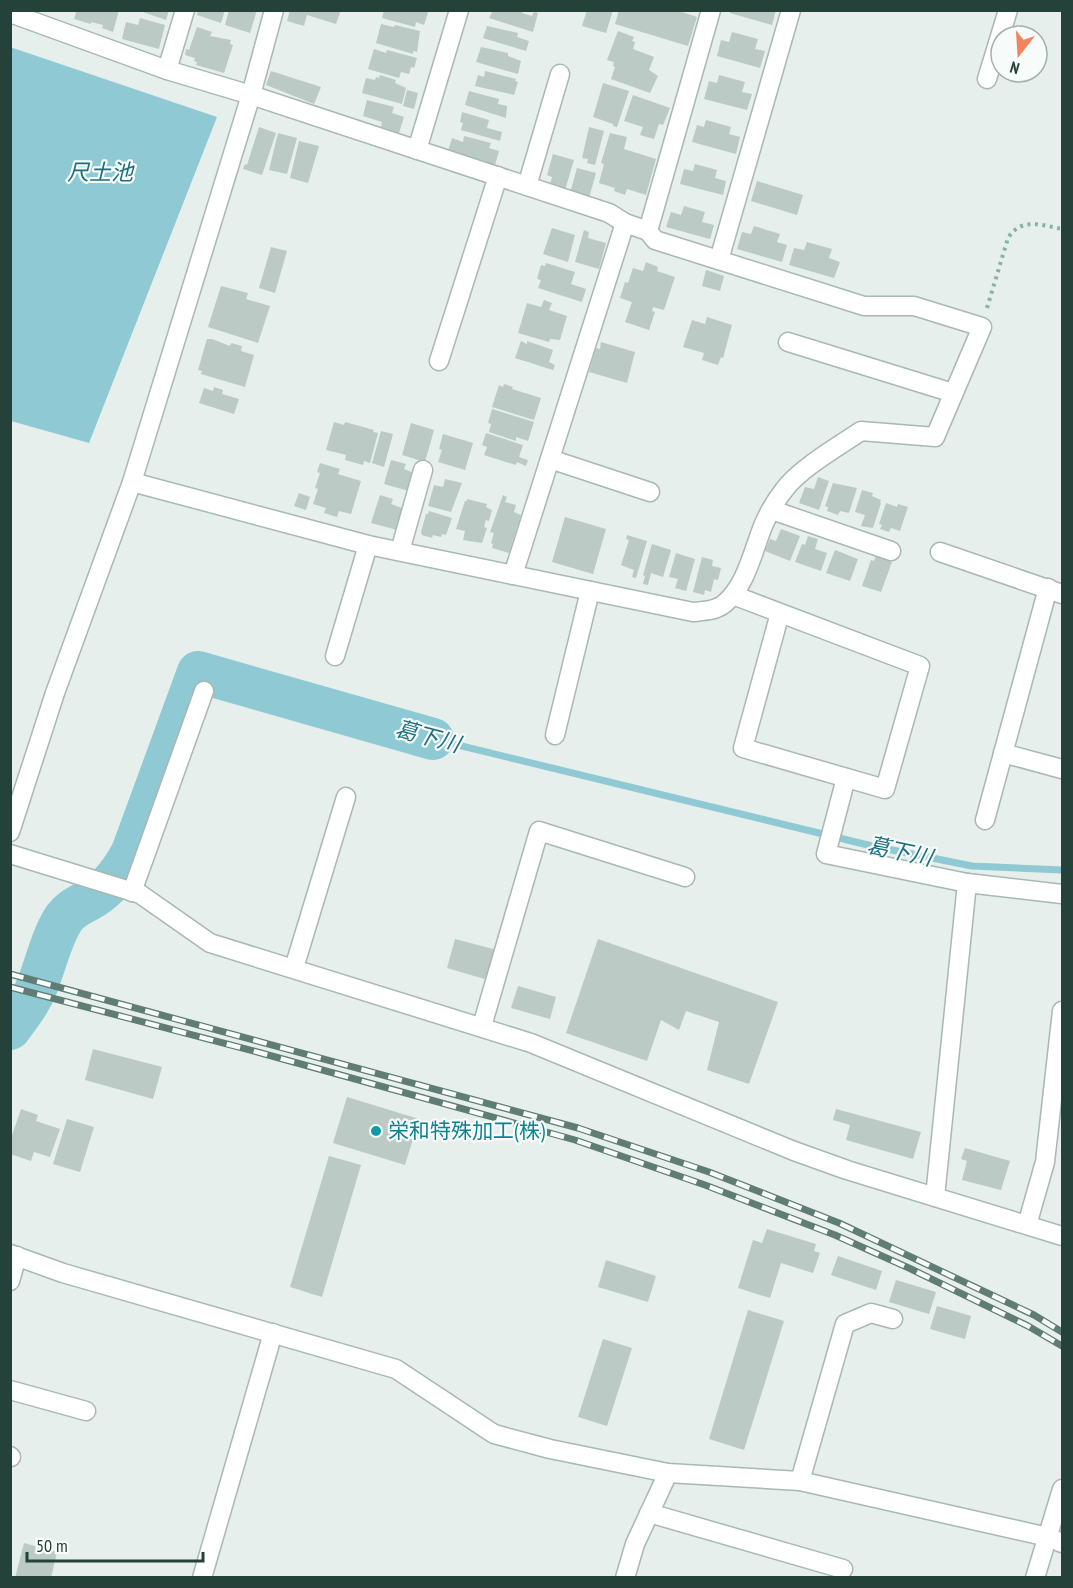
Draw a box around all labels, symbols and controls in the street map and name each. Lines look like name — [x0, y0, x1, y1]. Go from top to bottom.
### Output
north arrow — [989, 24, 1049, 84]
text: N — [1008, 58, 1022, 79]
water label: 尺土池 — [67, 158, 135, 186]
water label: 葛下川 — [392, 714, 465, 759]
water label: 葛下川 — [865, 830, 937, 872]
place label: 栄和特殊加工(株) — [388, 1117, 545, 1144]
marker: 栄和特殊加工(株) — [369, 1124, 383, 1138]
scale bar — [27, 1525, 202, 1563]
text: 50 m — [36, 1534, 68, 1557]

